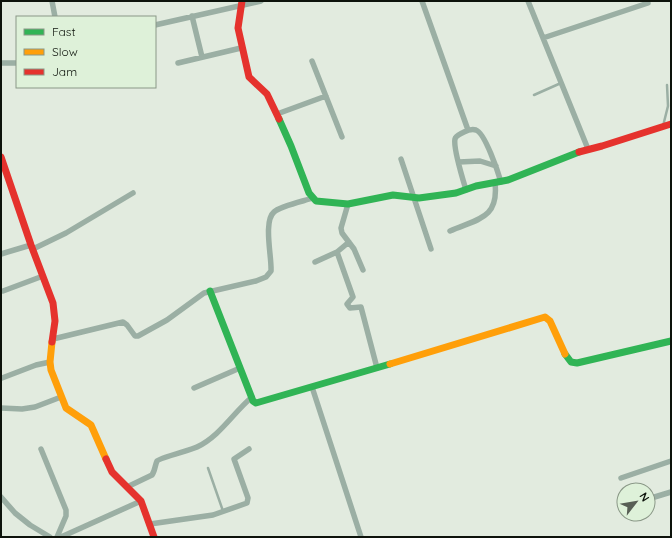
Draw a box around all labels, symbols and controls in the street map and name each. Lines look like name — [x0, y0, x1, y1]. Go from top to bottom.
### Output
legend — [16, 16, 156, 88]
text: Fast — [52, 24, 76, 39]
text: Slow — [52, 44, 78, 59]
text: Jam — [52, 64, 77, 79]
north arrow — [616, 482, 656, 522]
text: N — [636, 490, 653, 504]

